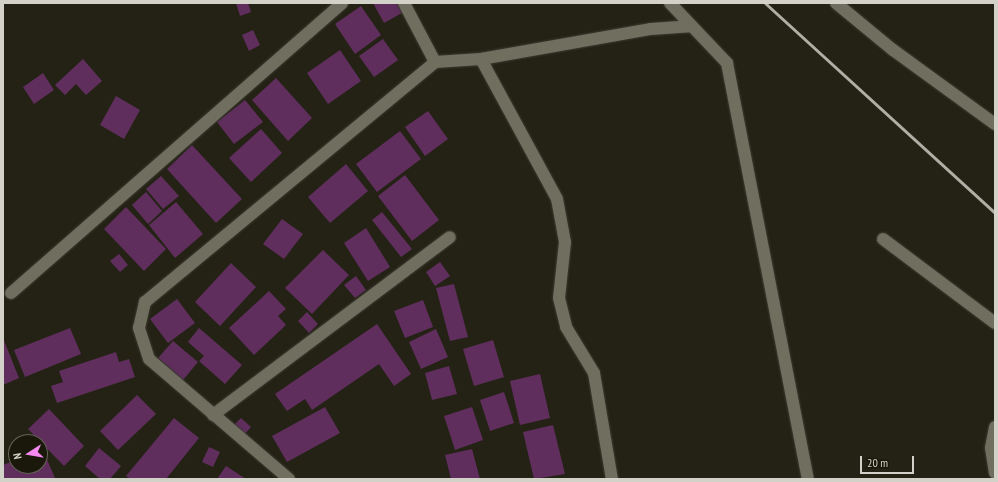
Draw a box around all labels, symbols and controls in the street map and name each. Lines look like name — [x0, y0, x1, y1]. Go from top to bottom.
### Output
north arrow — [8, 434, 48, 474]
scale bar — [862, 448, 916, 474]
text: N — [10, 452, 25, 461]
text: 20 m — [867, 455, 888, 470]

